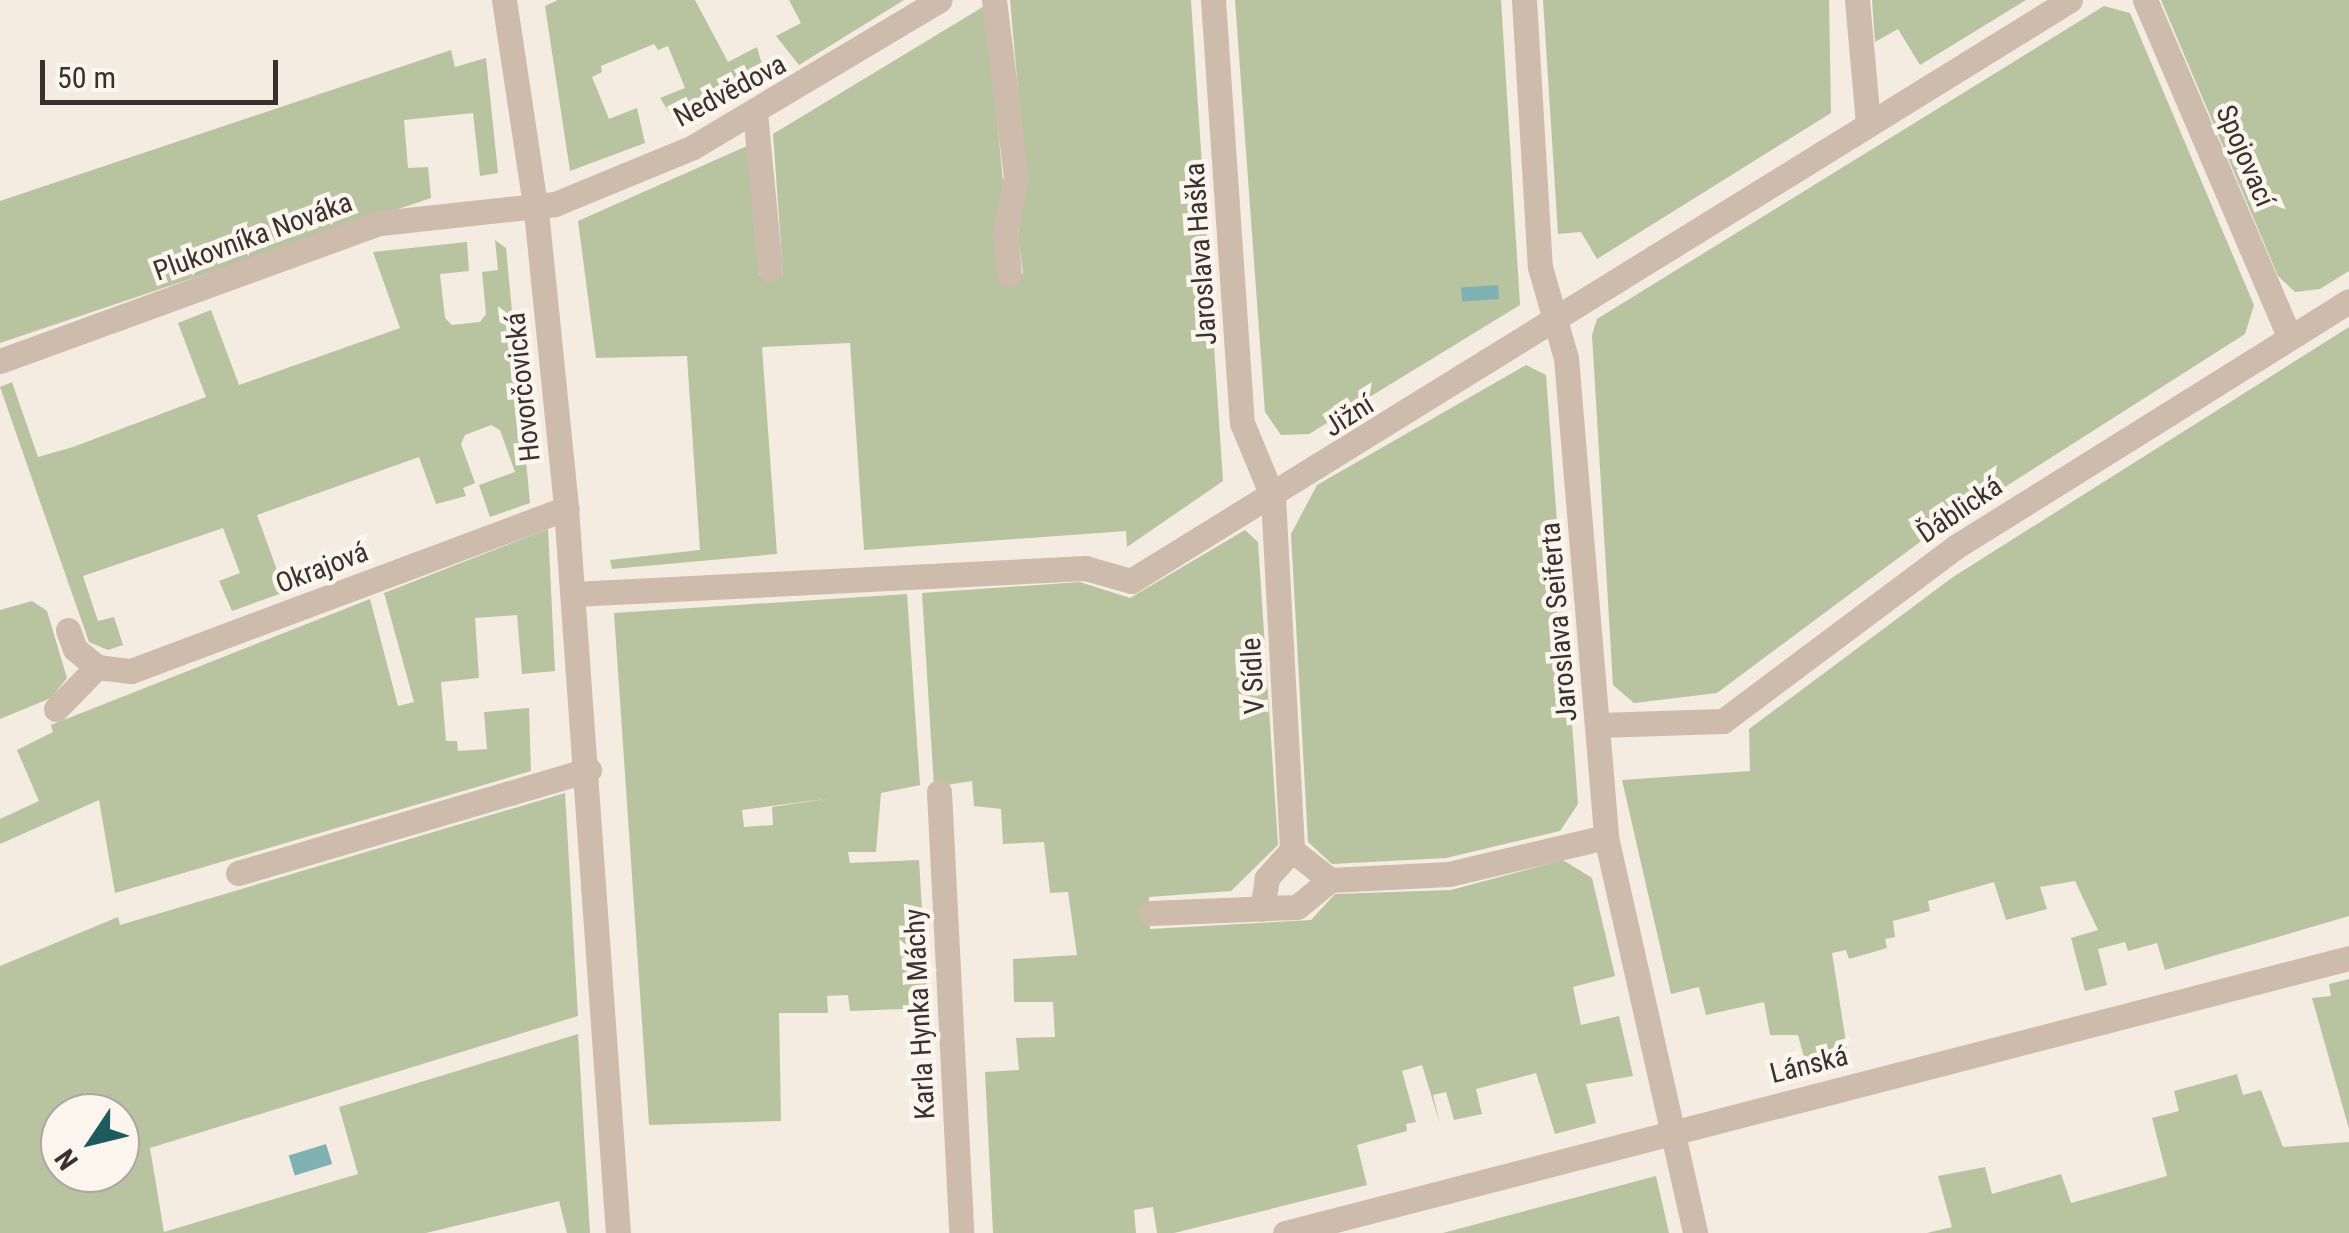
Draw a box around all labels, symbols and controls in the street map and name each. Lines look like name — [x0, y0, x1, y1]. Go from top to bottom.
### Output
scale bar — [45, 40, 282, 102]
street label: Nedvědova — [668, 47, 792, 135]
text: 50 m — [57, 60, 116, 95]
street label: Spojovací — [2209, 100, 2281, 212]
street label: Jaroslava Haška — [1178, 162, 1224, 346]
street label: Plukovníka Nováka — [149, 185, 357, 289]
street label: Hovorčovická — [498, 311, 548, 463]
street label: Jižní — [1318, 388, 1380, 444]
street label: Ďáblická — [1911, 470, 2009, 550]
street label: Jaroslava Seiferta — [1534, 521, 1584, 723]
street label: Okrajová — [271, 535, 373, 601]
street label: V Sídle — [1234, 637, 1272, 715]
street label: Karla Hynka Máchy — [898, 908, 942, 1120]
street label: Lánská — [1767, 1039, 1851, 1091]
north arrow — [40, 1093, 140, 1193]
text: N — [48, 1143, 85, 1176]

